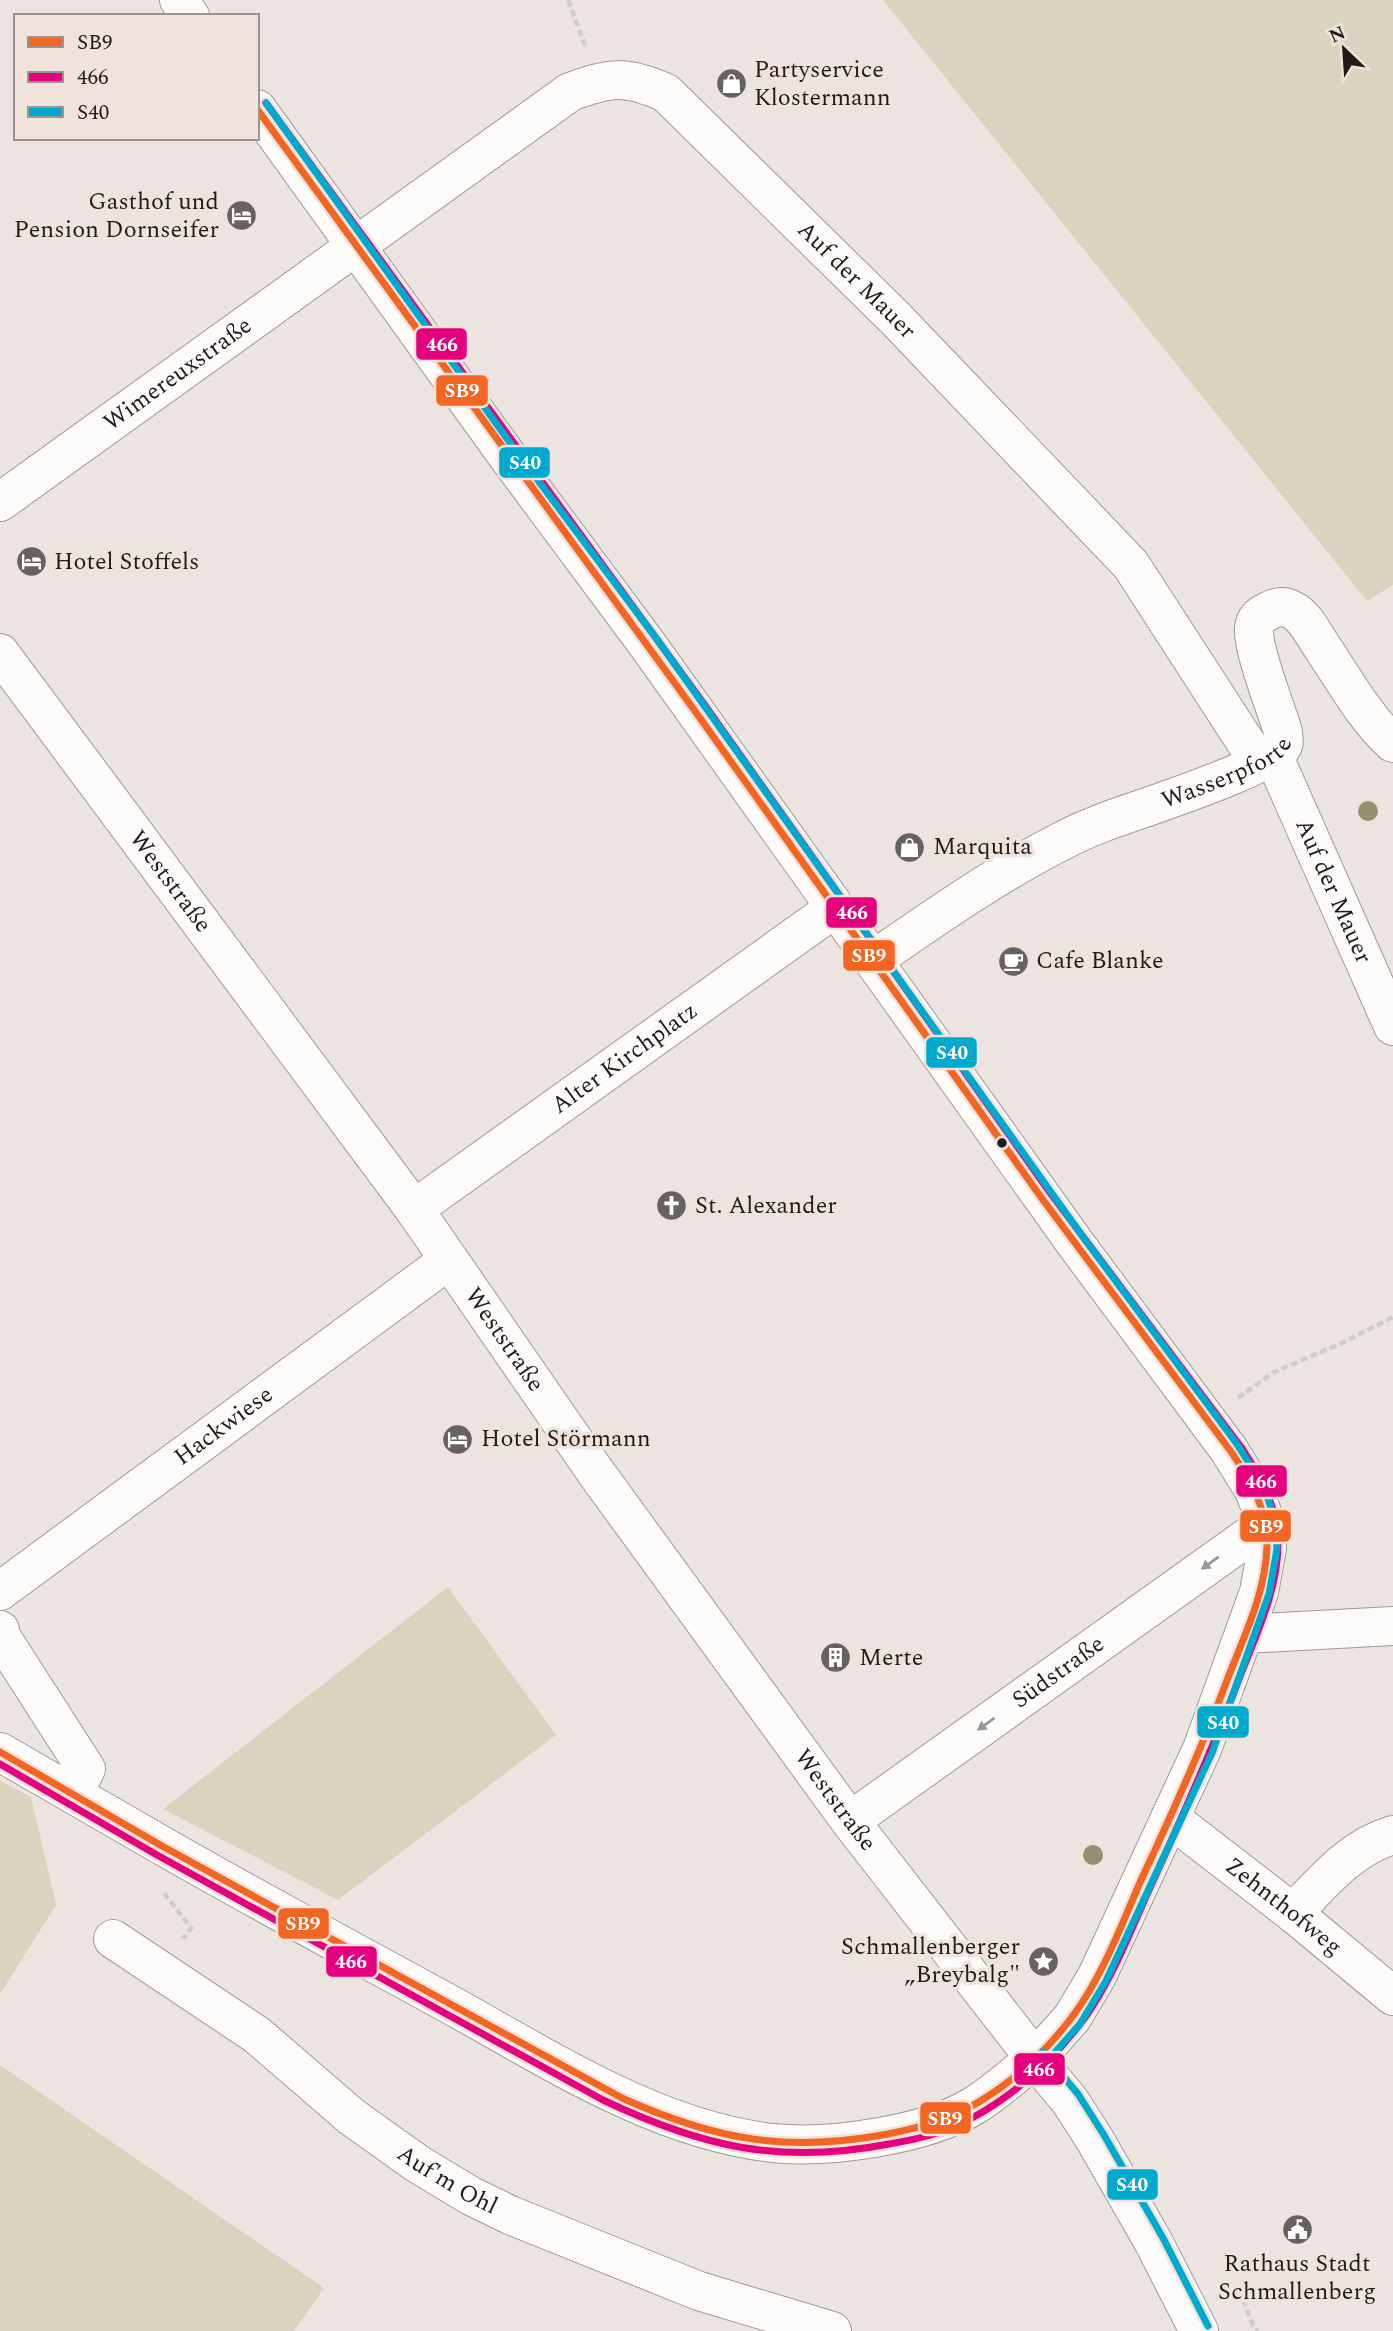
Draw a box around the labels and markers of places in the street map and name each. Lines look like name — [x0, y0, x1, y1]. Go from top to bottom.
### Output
place label: Partyservice Klostermann — [754, 52, 891, 116]
shop icon: Partyservice Klostermann — [714, 67, 748, 101]
place label: Gasthof und Pension Dornseifer — [14, 184, 219, 248]
hotel icon: Gasthof und Pension Dornseifer — [225, 199, 259, 233]
place label: Hotel Stoffels — [54, 544, 199, 580]
hotel icon: Hotel Stoffels — [14, 545, 48, 579]
place label: Marquita — [933, 829, 1032, 865]
shop icon: Marquita — [893, 830, 927, 864]
place label: Cafe Blanke — [1036, 943, 1164, 979]
cafe icon: Cafe Blanke — [996, 944, 1030, 978]
unlabelled marker — [995, 1136, 1009, 1150]
place label: St. Alexander — [695, 1188, 837, 1224]
church icon: St. Alexander — [655, 1189, 689, 1223]
place label: Hotel Störmann — [481, 1421, 651, 1457]
hotel icon: Hotel Störmann — [441, 1422, 475, 1456]
place label: Merte — [859, 1640, 923, 1676]
building icon: Merte — [819, 1641, 853, 1675]
place label: Schmallenberger „Breybalg" — [841, 1929, 1020, 1993]
place icon: Schmallenberger „Breybalg" — [1026, 1944, 1060, 1978]
public building icon: Rathaus Stadt Schmallenberg — [1280, 2213, 1314, 2247]
place label: Rathaus Stadt Schmallenberg — [1218, 2246, 1376, 2310]

